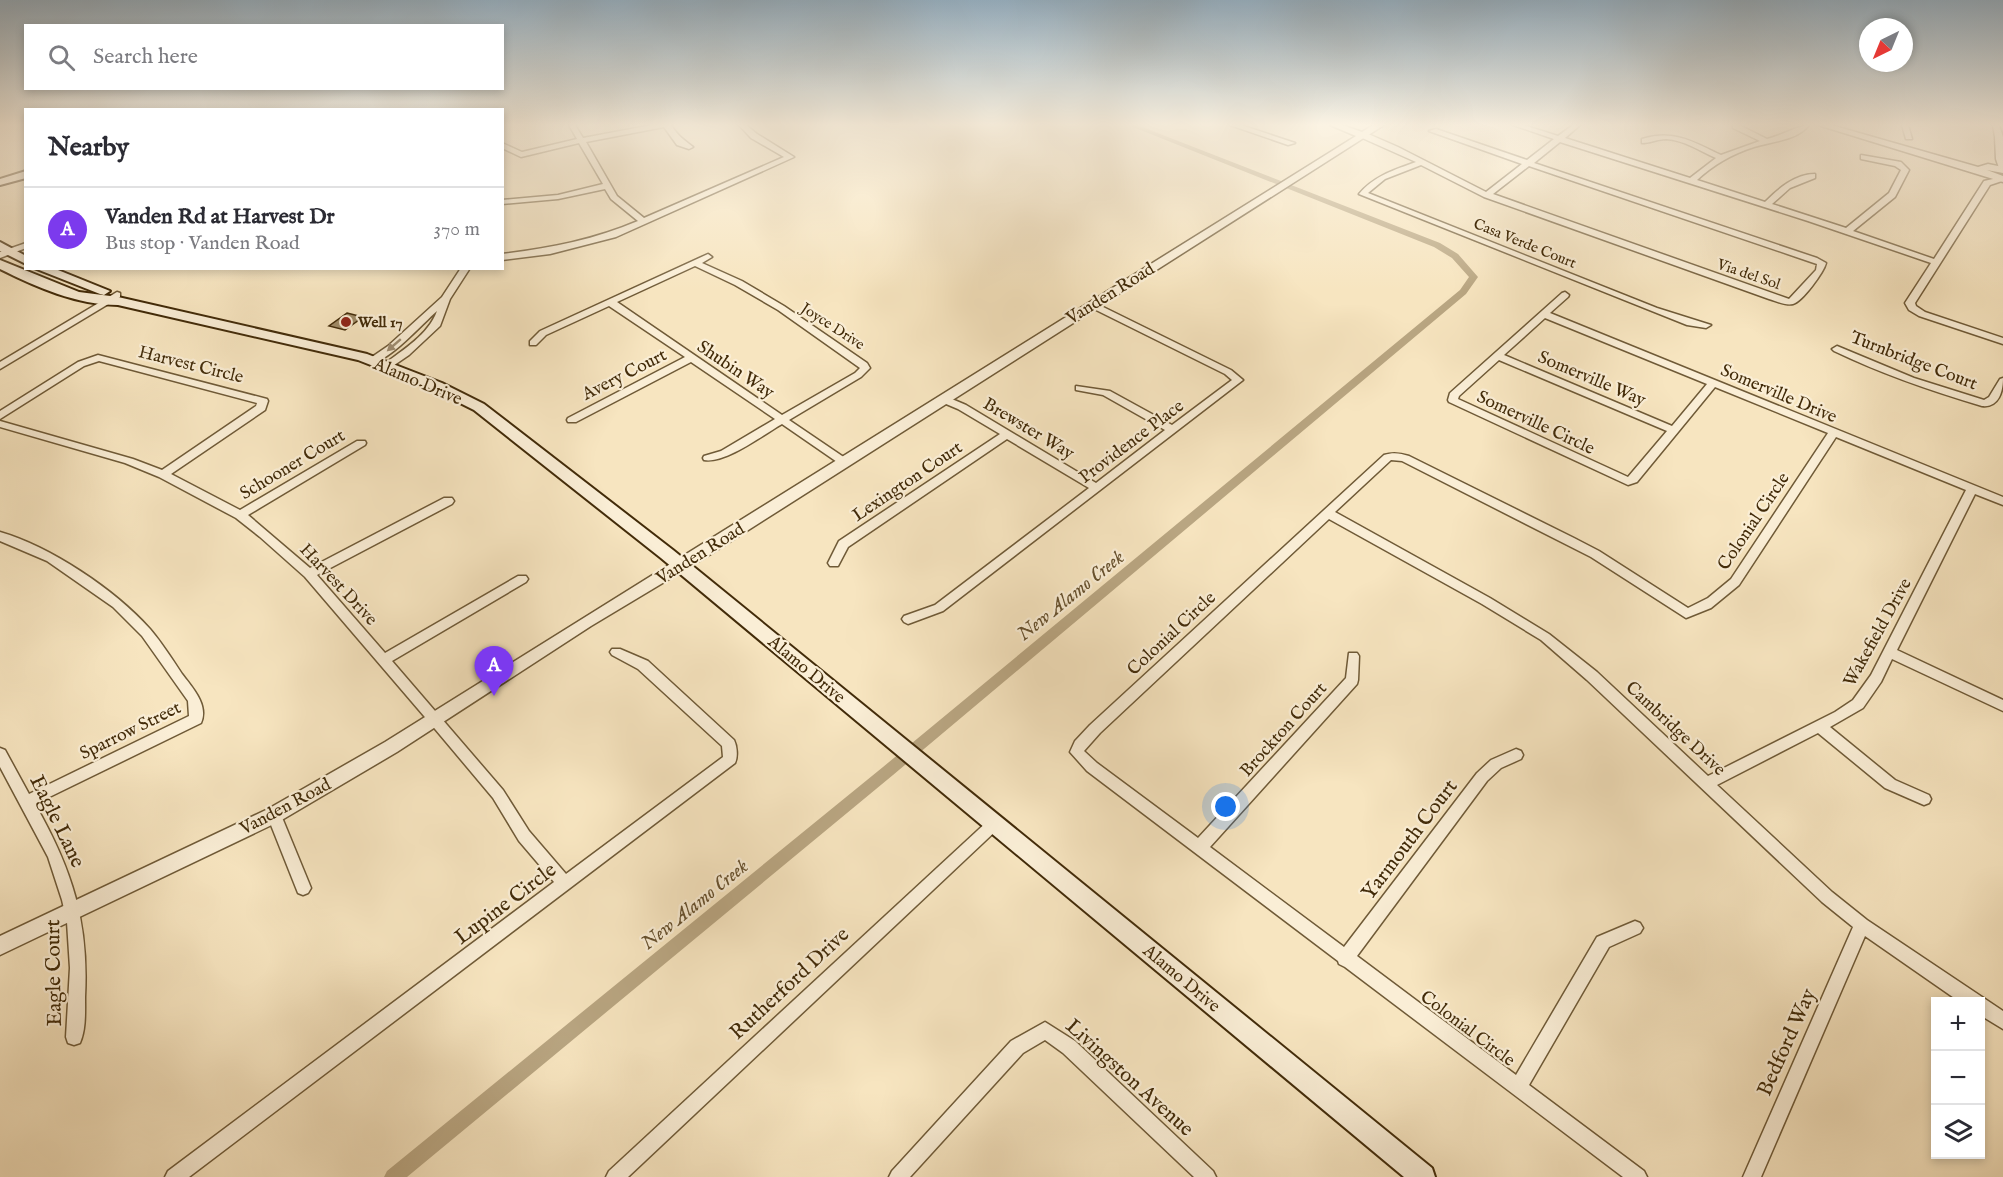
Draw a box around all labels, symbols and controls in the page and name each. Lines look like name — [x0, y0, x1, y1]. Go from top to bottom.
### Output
north arrow — [1859, 18, 1913, 72]
search box — [24, 24, 504, 90]
icon: search — [45, 41, 78, 74]
text: Search here — [93, 43, 198, 71]
text: Nearby — [48, 131, 129, 164]
text: Vanden Rd at Harvest Dr — [105, 203, 335, 231]
street label: Casa Verde Court — [1471, 214, 1579, 273]
text: A — [61, 217, 74, 242]
text: 370 m — [434, 217, 480, 242]
text: Bus stop · Vanden Road — [105, 231, 300, 256]
street label: Via del Sol — [1714, 254, 1784, 294]
street label: Vanden Road — [1061, 258, 1160, 331]
street label: Joyce Drive — [796, 298, 868, 354]
place label: Well 17 — [357, 313, 403, 332]
marker: Well 17 — [339, 315, 353, 329]
street label: Turnbridge Court — [1847, 327, 1980, 396]
street label: Shubin Way — [692, 336, 778, 405]
one-way arrow — [387, 338, 402, 351]
street label: Harvest Circle — [136, 341, 246, 390]
street label: Avery Court — [578, 344, 671, 407]
street label: Somerville Way — [1534, 346, 1649, 412]
street label: Alamo Drive — [369, 353, 465, 411]
street label: Somerville Drive — [1717, 359, 1840, 429]
street label: Somerville Circle — [1473, 386, 1598, 461]
street label: Brewster Way — [978, 393, 1078, 466]
street label: Providence Place — [1075, 395, 1189, 489]
street label: Schooner Court — [236, 425, 350, 506]
street label: Lexington Court — [848, 437, 967, 528]
street label: Colonial Circle — [1713, 469, 1795, 575]
street label: Vanden Road — [651, 518, 750, 591]
street label: Harvest Drive — [294, 539, 382, 631]
water label: New Alamo Creek — [1012, 545, 1130, 647]
street label: Wakefield Drive — [1839, 574, 1918, 691]
street label: Colonial Circle — [1123, 587, 1221, 681]
street label: Alamo Drive — [762, 630, 850, 709]
pin: A — [474, 646, 514, 696]
street label: Cambridge Drive — [1620, 677, 1730, 781]
street label: Brockton Court — [1236, 678, 1333, 782]
street label: Sparrow Street — [76, 697, 185, 766]
street label: Eagle Lane — [23, 771, 91, 873]
street label: Vanden Road — [235, 773, 336, 841]
street label: Yarmouth Court — [1356, 774, 1464, 905]
your location — [1211, 792, 1240, 821]
water label: New Alamo Creek — [636, 854, 754, 956]
street label: Lupine Circle — [450, 857, 563, 951]
street label: Eagle Court — [40, 919, 69, 1027]
street label: Rutherford Drive — [725, 922, 856, 1046]
street label: Alamo Drive — [1137, 939, 1225, 1018]
street label: Bedford Way — [1752, 984, 1823, 1101]
street label: Colonial Circle — [1415, 986, 1519, 1072]
map controls — [1931, 997, 1985, 1159]
button: + — [1931, 997, 1985, 1051]
street label: Livingston Avenue — [1059, 1013, 1199, 1143]
button: − — [1931, 1051, 1985, 1105]
button: layers — [1931, 1105, 1985, 1159]

